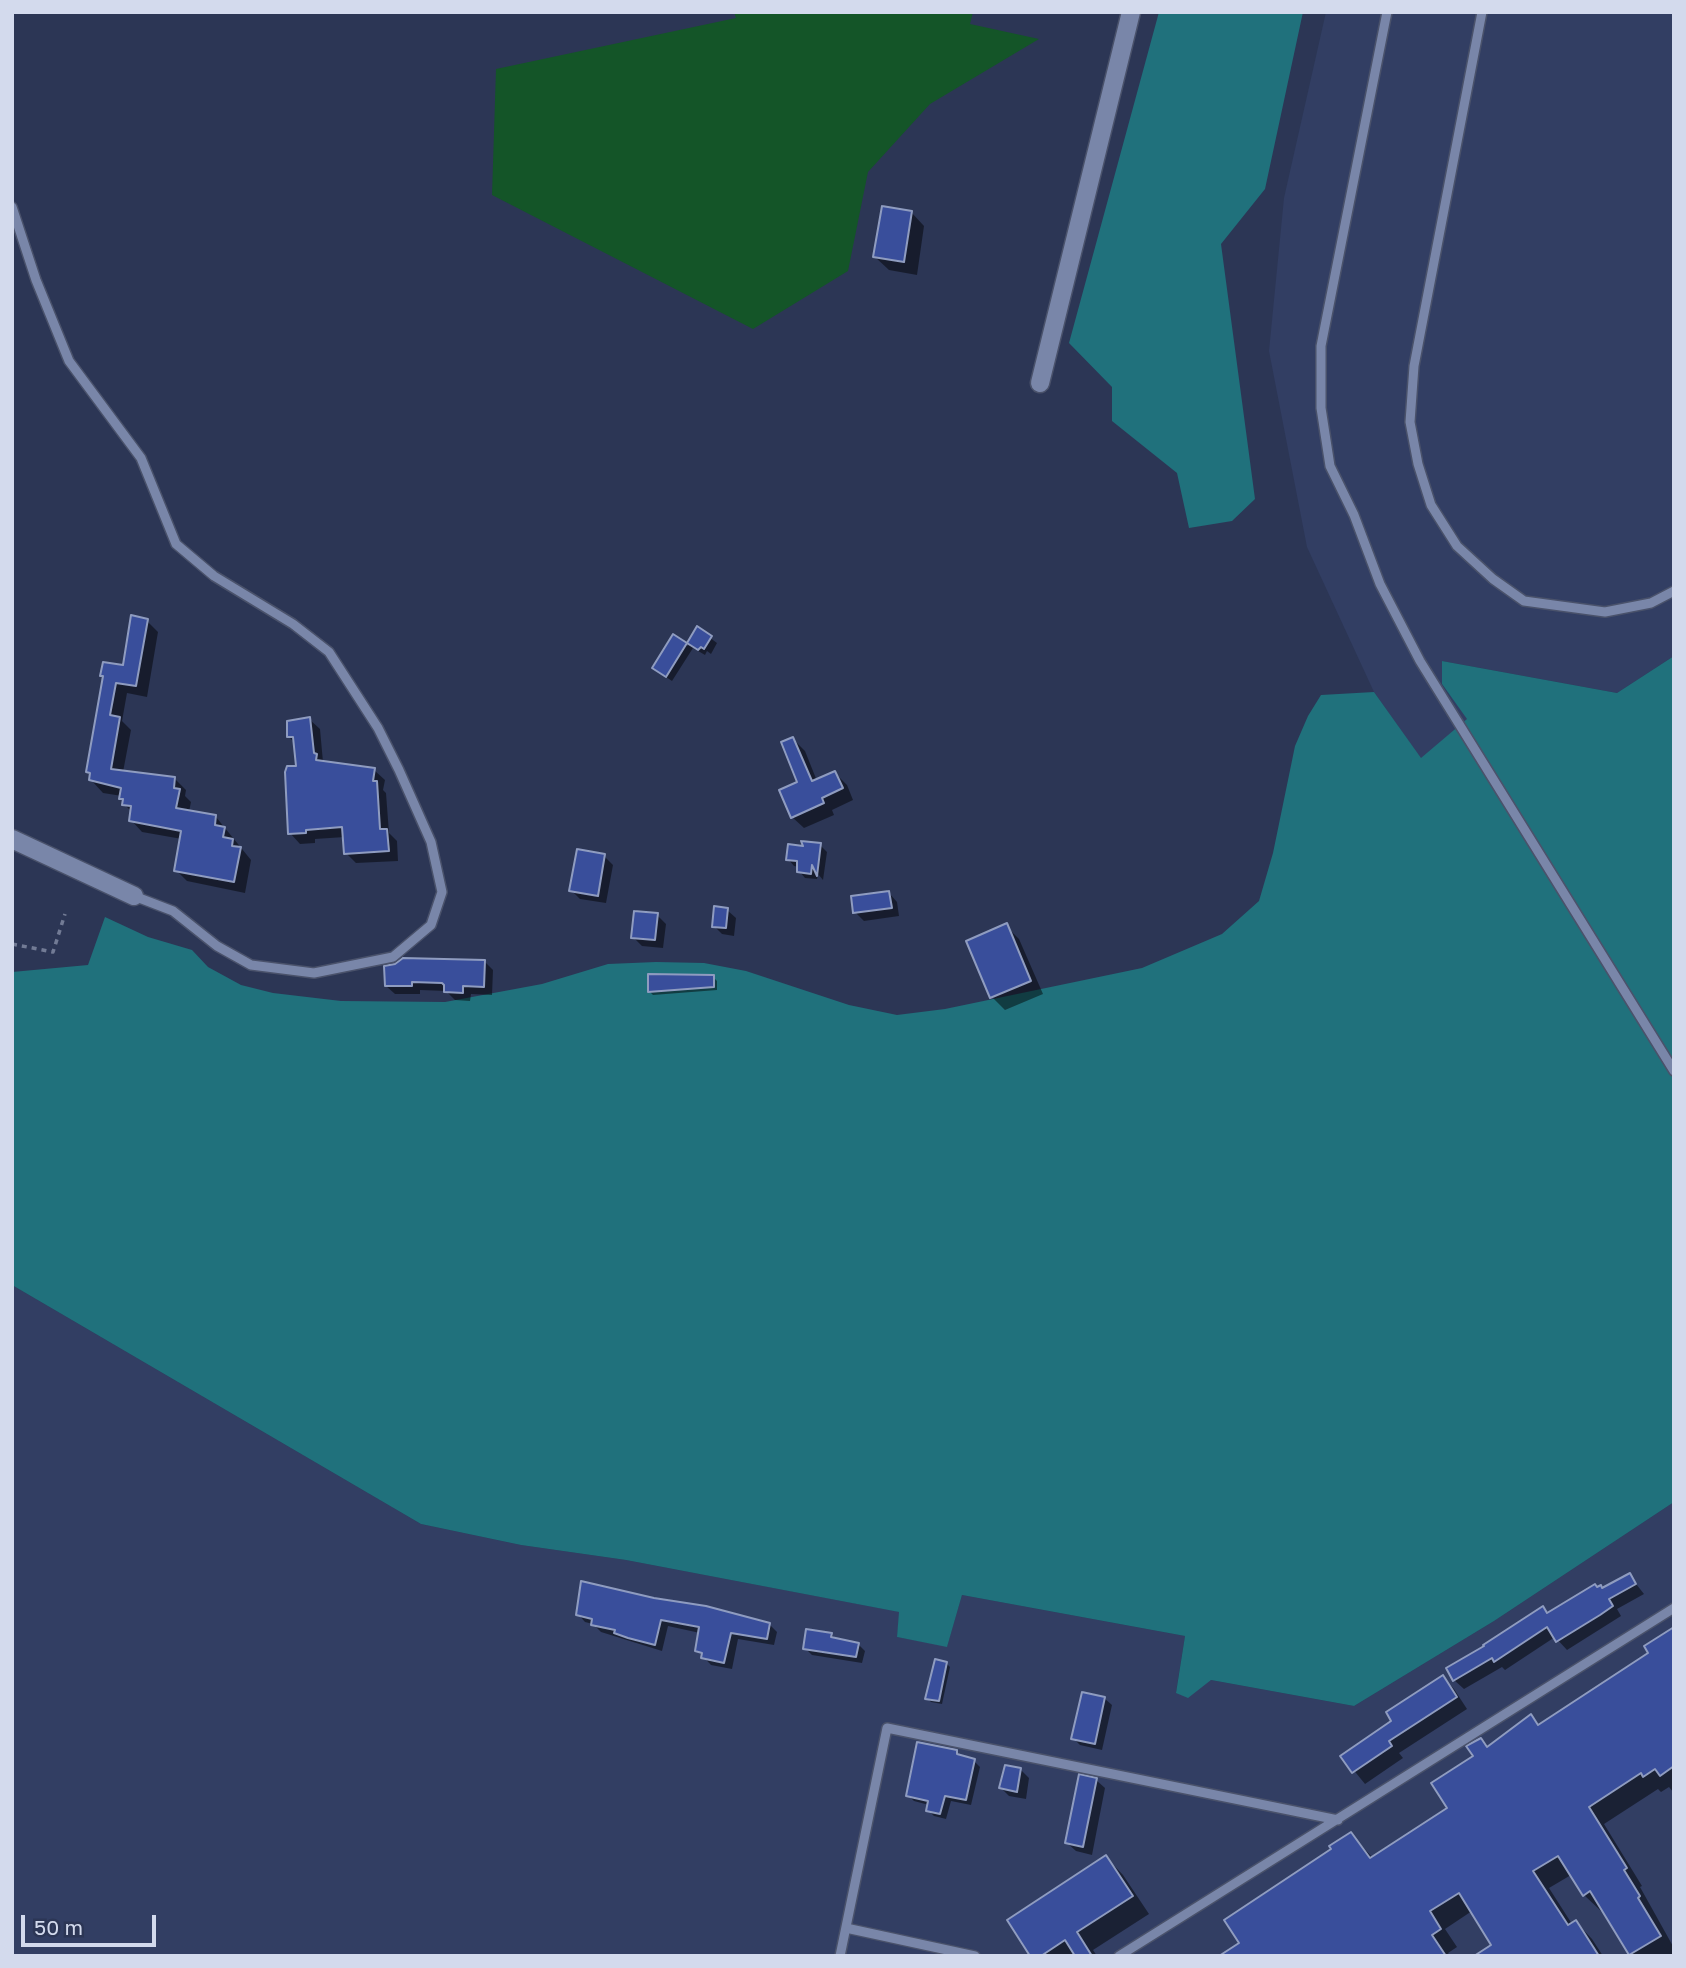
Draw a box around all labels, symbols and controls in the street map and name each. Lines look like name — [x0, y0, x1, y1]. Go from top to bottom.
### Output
scale bar — [24, 1902, 159, 1946]
text: 50 m — [34, 1914, 83, 1940]

